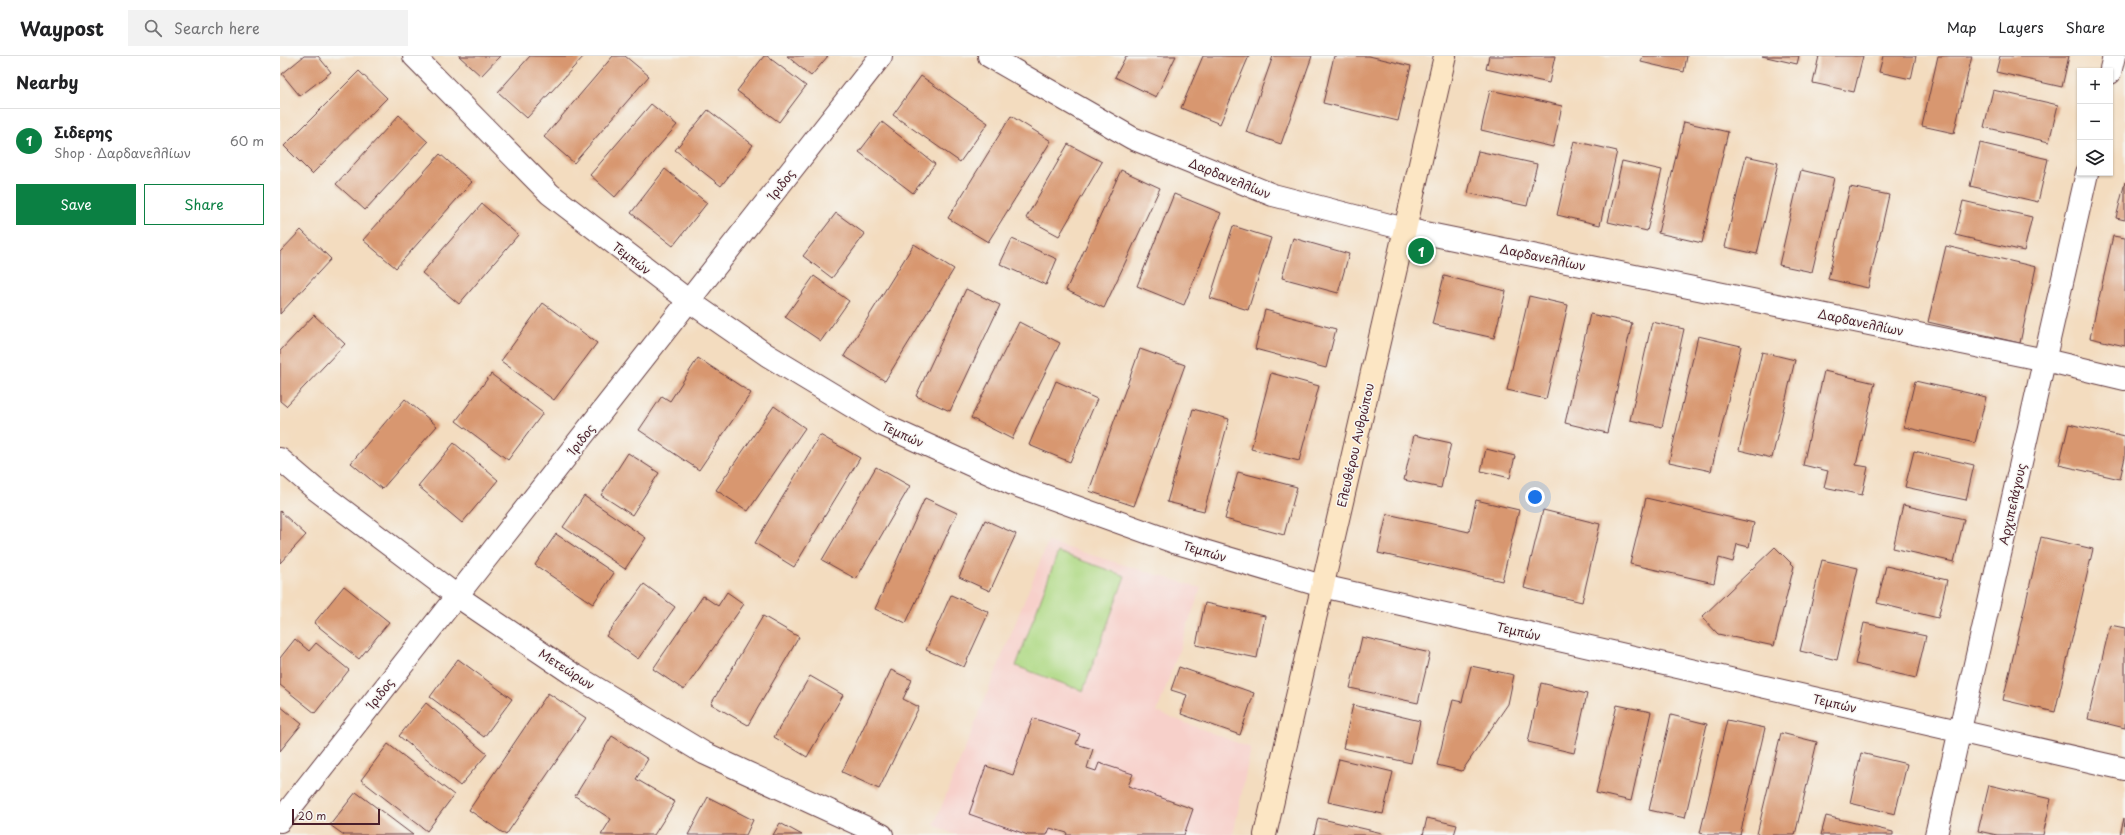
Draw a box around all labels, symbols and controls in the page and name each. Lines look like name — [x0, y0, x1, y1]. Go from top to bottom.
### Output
search box — [128, 10, 408, 46]
text: Waypost — [20, 14, 104, 42]
text: Search here — [174, 16, 260, 39]
icon: search — [142, 17, 164, 39]
text: Map — [1947, 17, 1977, 38]
text: Layers — [1999, 17, 2044, 38]
text: Share — [2066, 17, 2105, 38]
map controls — [2077, 68, 2113, 176]
button: + — [2077, 68, 2113, 104]
text: Nearby — [16, 69, 78, 95]
button: − — [2077, 104, 2113, 140]
text: Σιδερης — [54, 120, 113, 143]
text: 1 — [26, 131, 32, 150]
text: 60 m — [230, 131, 264, 150]
button: layers — [2077, 140, 2113, 176]
text: Shop · Δαρδανελλίων — [54, 143, 191, 162]
street label: Δαρδανελλίων — [1186, 153, 1274, 203]
street label: Ίριδος — [762, 165, 799, 205]
button: Save — [16, 184, 136, 225]
button: Share — [144, 184, 264, 225]
pin: 1 — [1408, 236, 1434, 266]
street label: Τεμπών — [609, 237, 655, 279]
street label: Δαρδανελλίων — [1499, 239, 1587, 275]
street label: Δαρδανελλίων — [1817, 304, 1905, 340]
street label: Ελευθέρου Ανθρώπου — [1332, 381, 1378, 509]
street label: Τεμπών — [879, 416, 927, 452]
street label: Ίριδος — [562, 420, 599, 460]
street label: Αρχιπελάγους — [1994, 461, 2030, 547]
your location — [1525, 487, 1545, 507]
street label: Τεμπών — [1181, 536, 1229, 566]
street label: Τεμπών — [1495, 617, 1543, 645]
street label: Μετεώρων — [535, 644, 599, 694]
street label: Ίριδος — [361, 674, 398, 714]
street label: Τεμπών — [1811, 689, 1859, 717]
scale bar — [292, 807, 380, 826]
text: 20 m — [298, 807, 326, 824]

